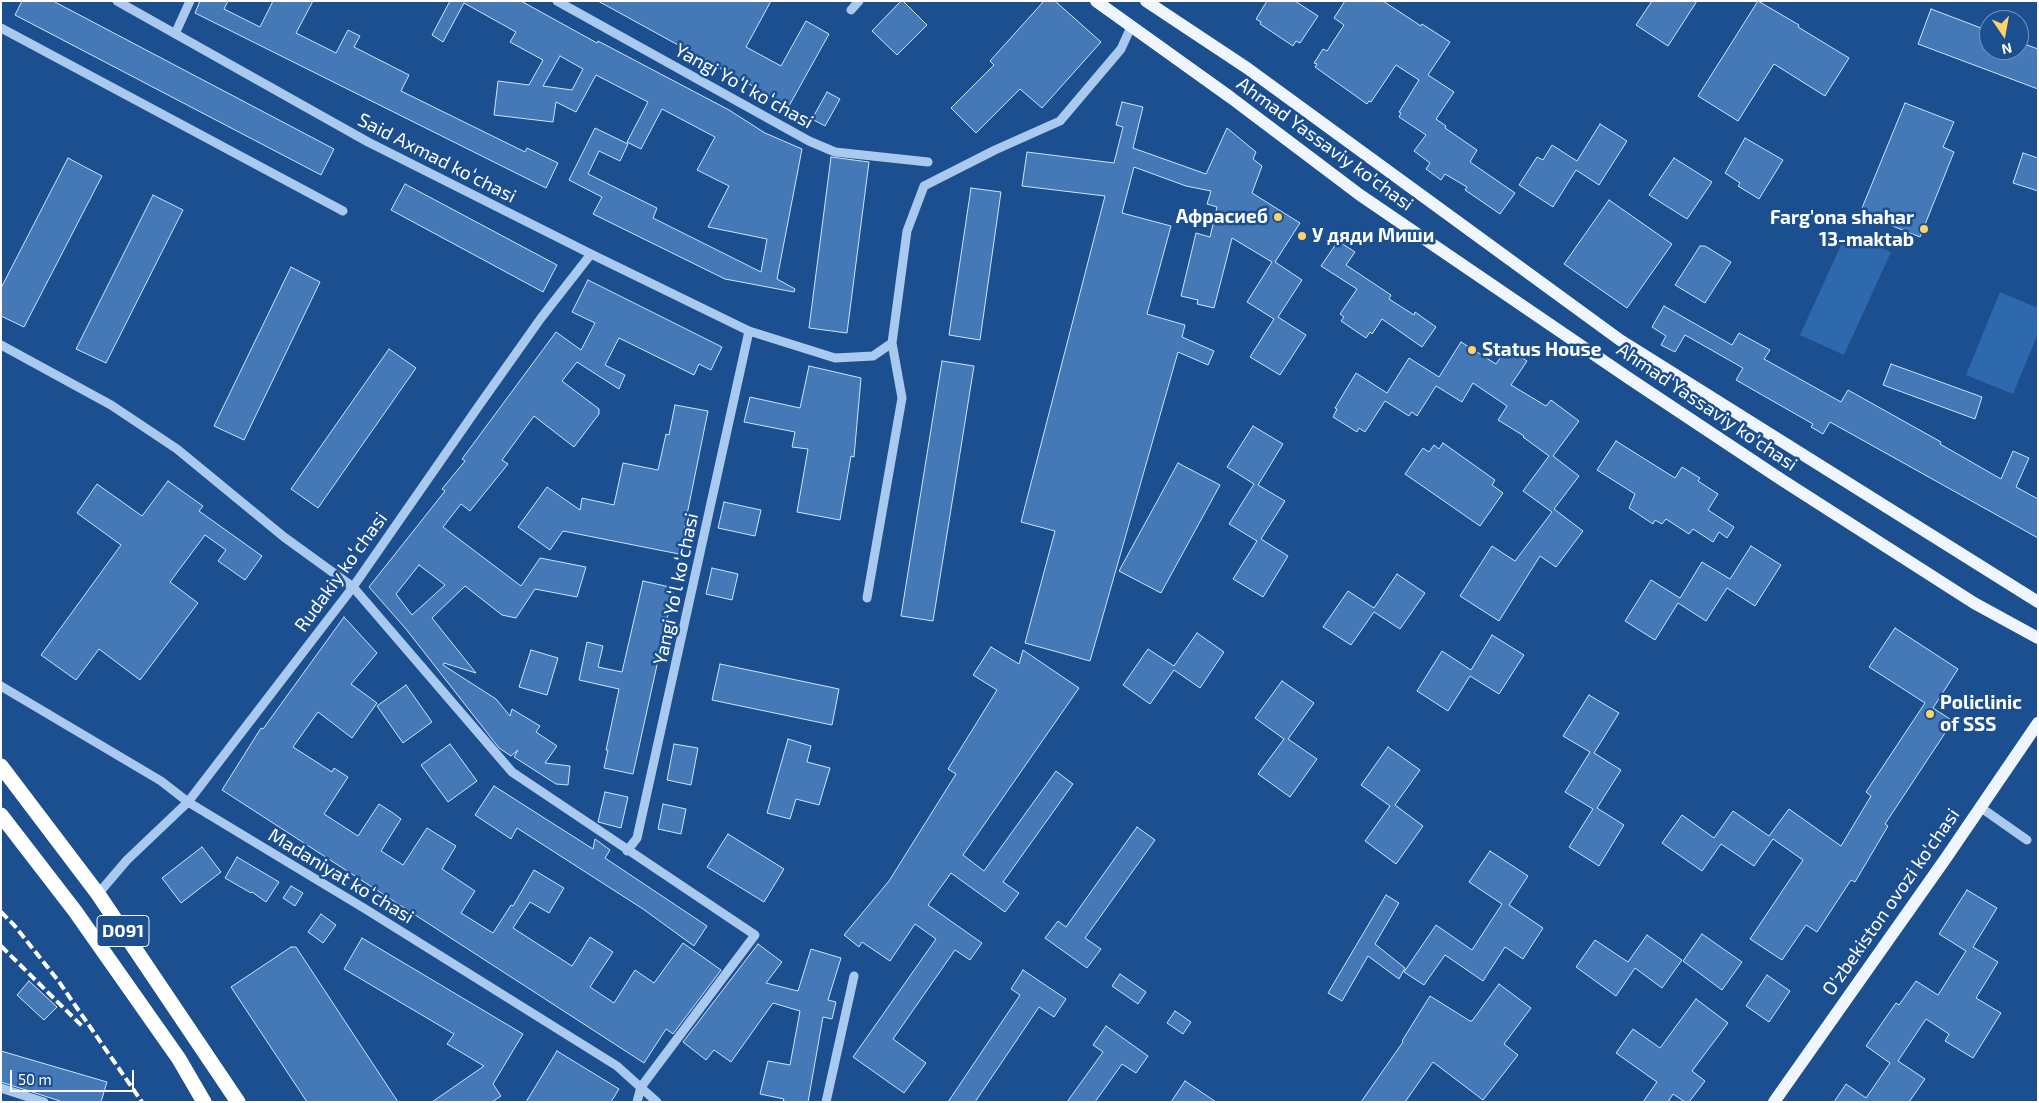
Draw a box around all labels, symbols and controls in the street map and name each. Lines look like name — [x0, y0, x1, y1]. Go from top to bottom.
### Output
north arrow — [1979, 10, 2029, 60]
street label: Yangi Yoʻl koʻchasi — [671, 38, 817, 134]
text: N — [2000, 40, 2014, 59]
street label: Ahmad Yassaviy ko'chasi — [1232, 72, 1418, 216]
street label: Said Axmad koʻchasi — [354, 108, 520, 208]
place label: Афрасиеб — [1176, 206, 1268, 228]
place label: Farg'ona shahar 13-maktab — [1770, 207, 1914, 251]
marker: Афрасиеб — [1272, 211, 1284, 223]
marker: Farg'ona shahar 13-maktab — [1918, 223, 1930, 235]
place label: У дяди Миши — [1312, 225, 1434, 247]
marker: У дяди Миши — [1296, 230, 1308, 242]
street label: Ahmad Yassaviy ko'chasi — [1612, 338, 1802, 476]
place label: Status House — [1482, 339, 1601, 361]
marker: Status House — [1466, 344, 1478, 356]
street label: Rudakiy koʻchasi — [290, 508, 392, 636]
street label: Yangi Yoʻl koʻchasi — [649, 511, 703, 667]
place label: Policlinic of SSS — [1940, 692, 2022, 736]
marker: Policlinic of SSS — [1924, 708, 1936, 720]
street label: O'zbekiston ovozi ko'chasi — [1818, 804, 1964, 1000]
street label: Madaniyat koʻchasi — [264, 824, 418, 928]
road number: D091 — [97, 916, 149, 946]
scale bar — [12, 1060, 136, 1092]
text: 50 m — [18, 1070, 52, 1088]

